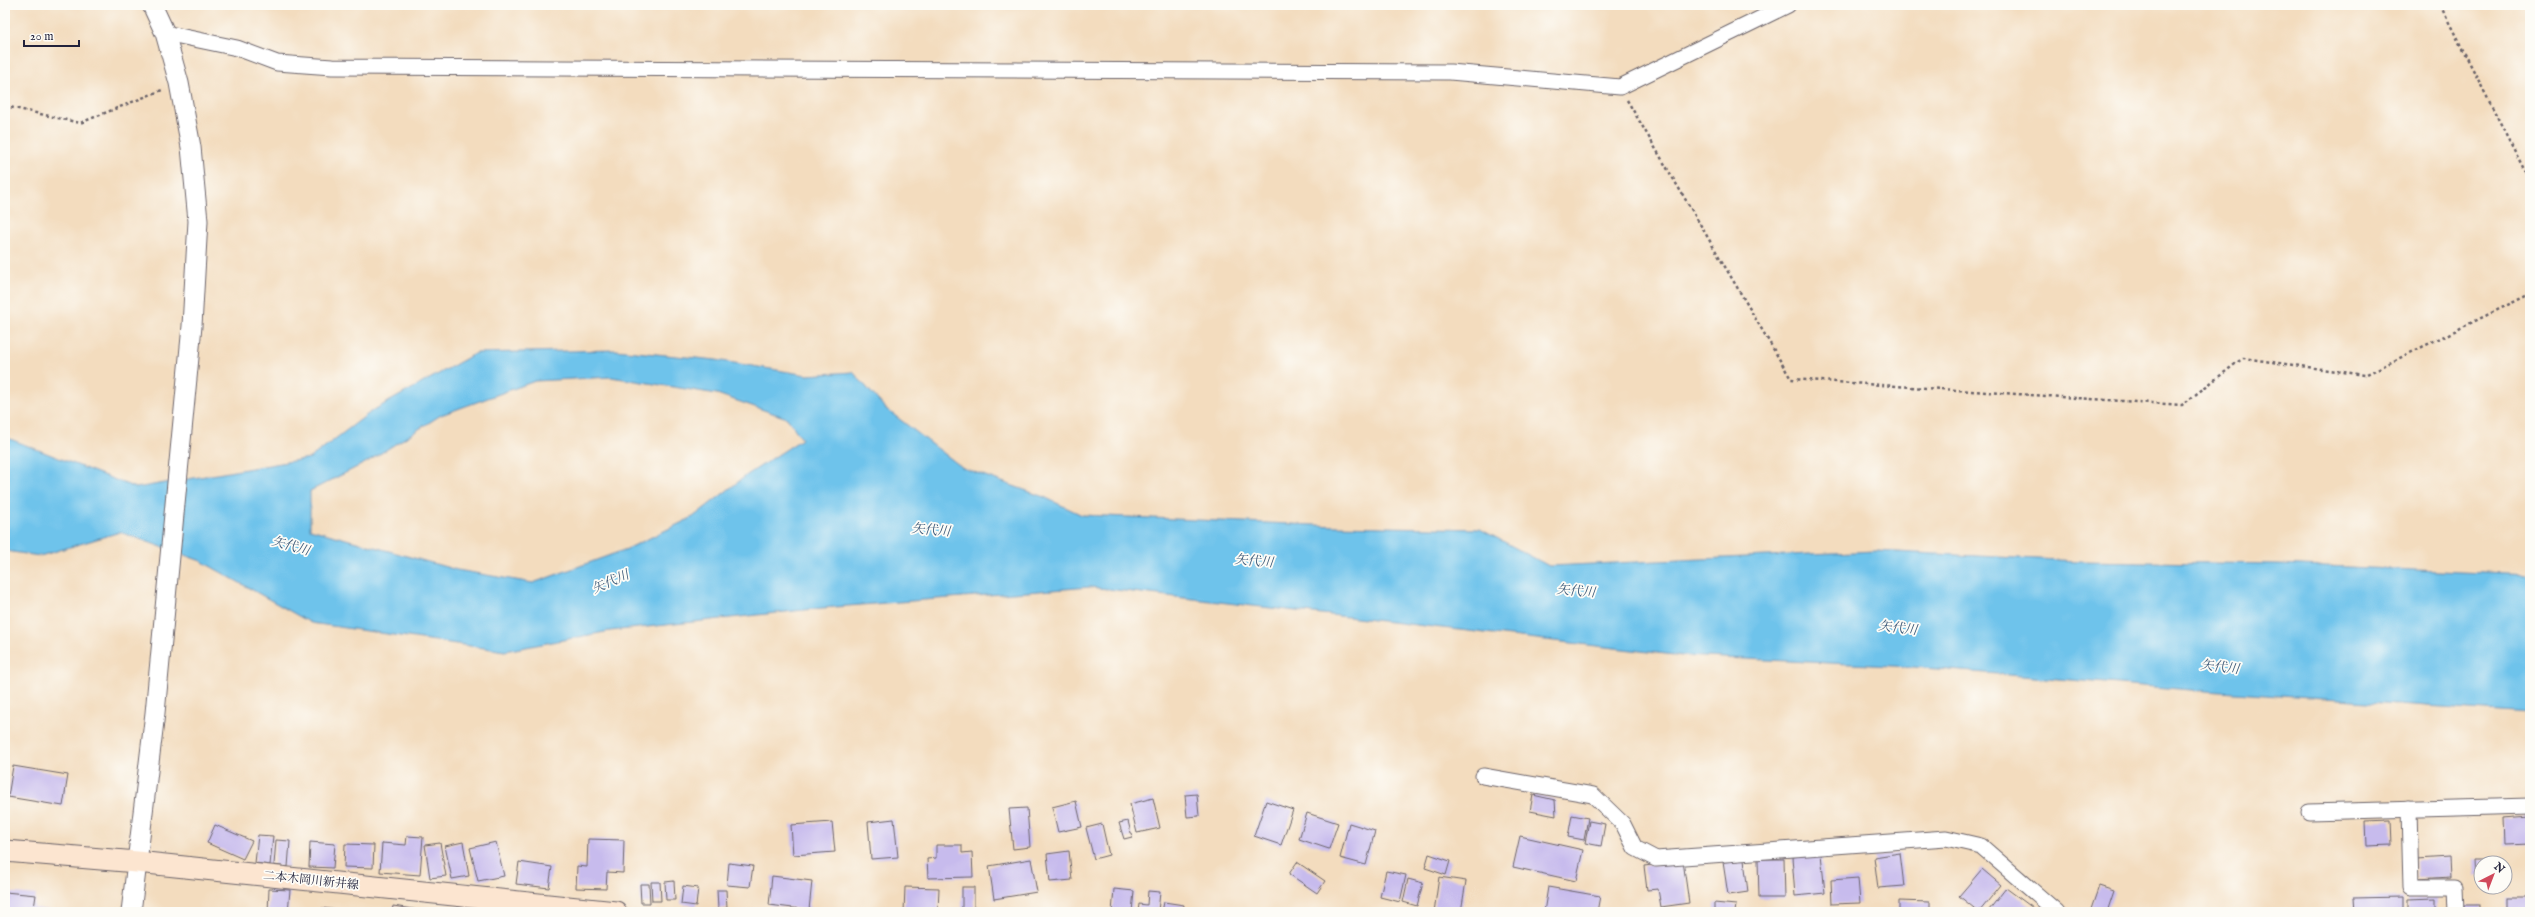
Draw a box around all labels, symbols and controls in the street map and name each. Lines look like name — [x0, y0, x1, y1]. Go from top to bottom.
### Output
scale bar — [24, 22, 79, 48]
text: 20 m — [30, 29, 53, 44]
water label: 矢代川 — [911, 520, 953, 541]
water label: 矢代川 — [269, 533, 314, 561]
water label: 矢代川 — [1234, 551, 1276, 572]
water label: 矢代川 — [589, 566, 634, 598]
water label: 矢代川 — [1556, 581, 1598, 602]
water label: 矢代川 — [1877, 618, 1920, 640]
water label: 矢代川 — [2199, 657, 2242, 679]
north arrow — [2473, 855, 2513, 895]
text: N — [2490, 859, 2508, 877]
street label: 二本木岡川新井線 — [262, 868, 359, 893]

